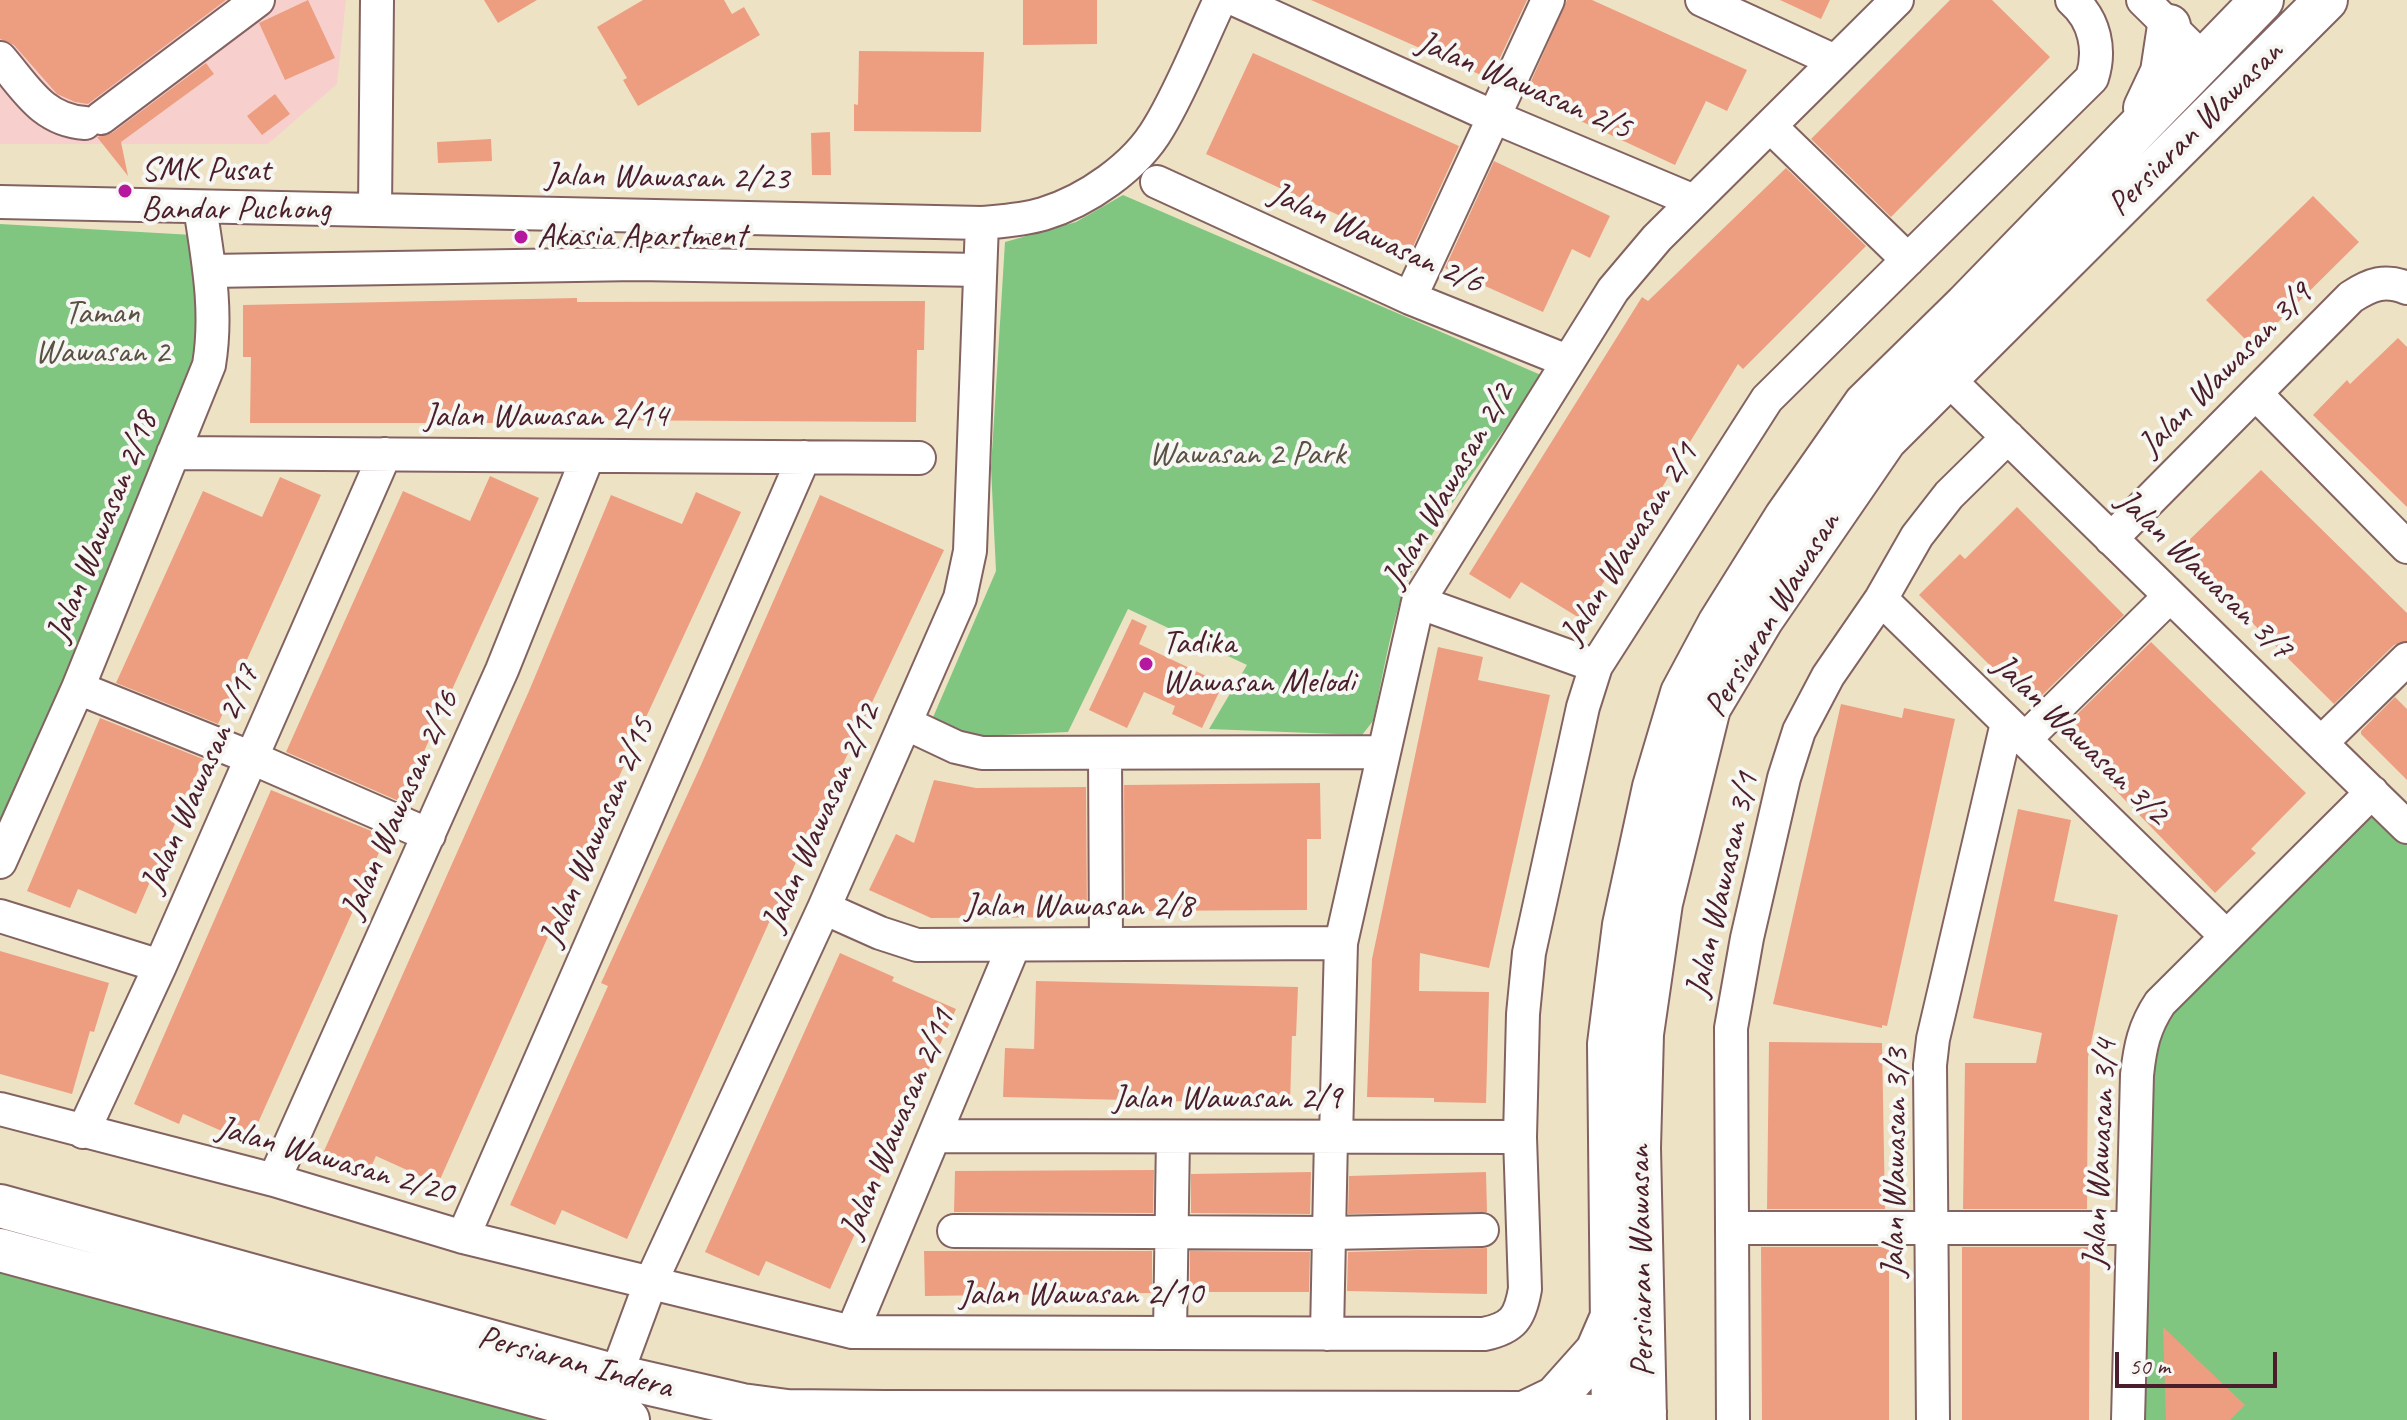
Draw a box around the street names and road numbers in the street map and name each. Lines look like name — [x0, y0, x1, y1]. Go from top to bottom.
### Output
street label: Jalan Wawasan 2/5 — [1411, 22, 1637, 150]
street label: Persiaran Wawasan — [2100, 33, 2292, 225]
street label: Jalan Wawasan 2/23 — [545, 155, 789, 201]
street label: Jalan Wawasan 2/6 — [1263, 174, 1489, 304]
street label: Jalan Wawasan 3/9 — [2131, 275, 2321, 465]
street label: Jalan Wawasan 2/2 — [1374, 377, 1524, 595]
street label: Jalan Wawasan 2/14 — [424, 397, 668, 437]
street label: Jalan Wawasan 2/18 — [38, 406, 168, 648]
street label: Jalan Wawasan 2/1 — [1552, 436, 1708, 652]
street label: Jalan Wawasan 3/7 — [2107, 481, 2301, 669]
street label: Persiaran Wawasan — [1696, 505, 1850, 725]
street label: Jalan Wawasan 3/2 — [1983, 646, 2177, 834]
street label: Jalan Wawasan 2/17 — [133, 659, 269, 899]
street label: Jalan Wawasan 2/16 — [333, 685, 469, 925]
street label: Jalan Wawasan 2/12 — [754, 698, 890, 938]
street label: Jalan Wawasan 2/15 — [532, 712, 664, 952]
street label: Jalan Wawasan 3/1 — [1677, 769, 1769, 1001]
street label: Jalan Wawasan 2/8 — [965, 887, 1193, 927]
street label: Jalan Wawasan 2/11 — [832, 1004, 964, 1244]
street label: Jalan Wawasan 3/4 — [2075, 1039, 2127, 1269]
street label: Jalan Wawasan 3/3 — [1874, 1048, 1918, 1278]
street label: Jalan Wawasan 2/9 — [1113, 1079, 1341, 1119]
street label: Jalan Wawasan 2/20 — [212, 1108, 458, 1214]
street label: Persiaran Wawasan — [1620, 1145, 1664, 1377]
street label: Jalan Wawasan 2/10 — [959, 1275, 1203, 1315]
street label: Persiaran Indera — [473, 1317, 677, 1409]

